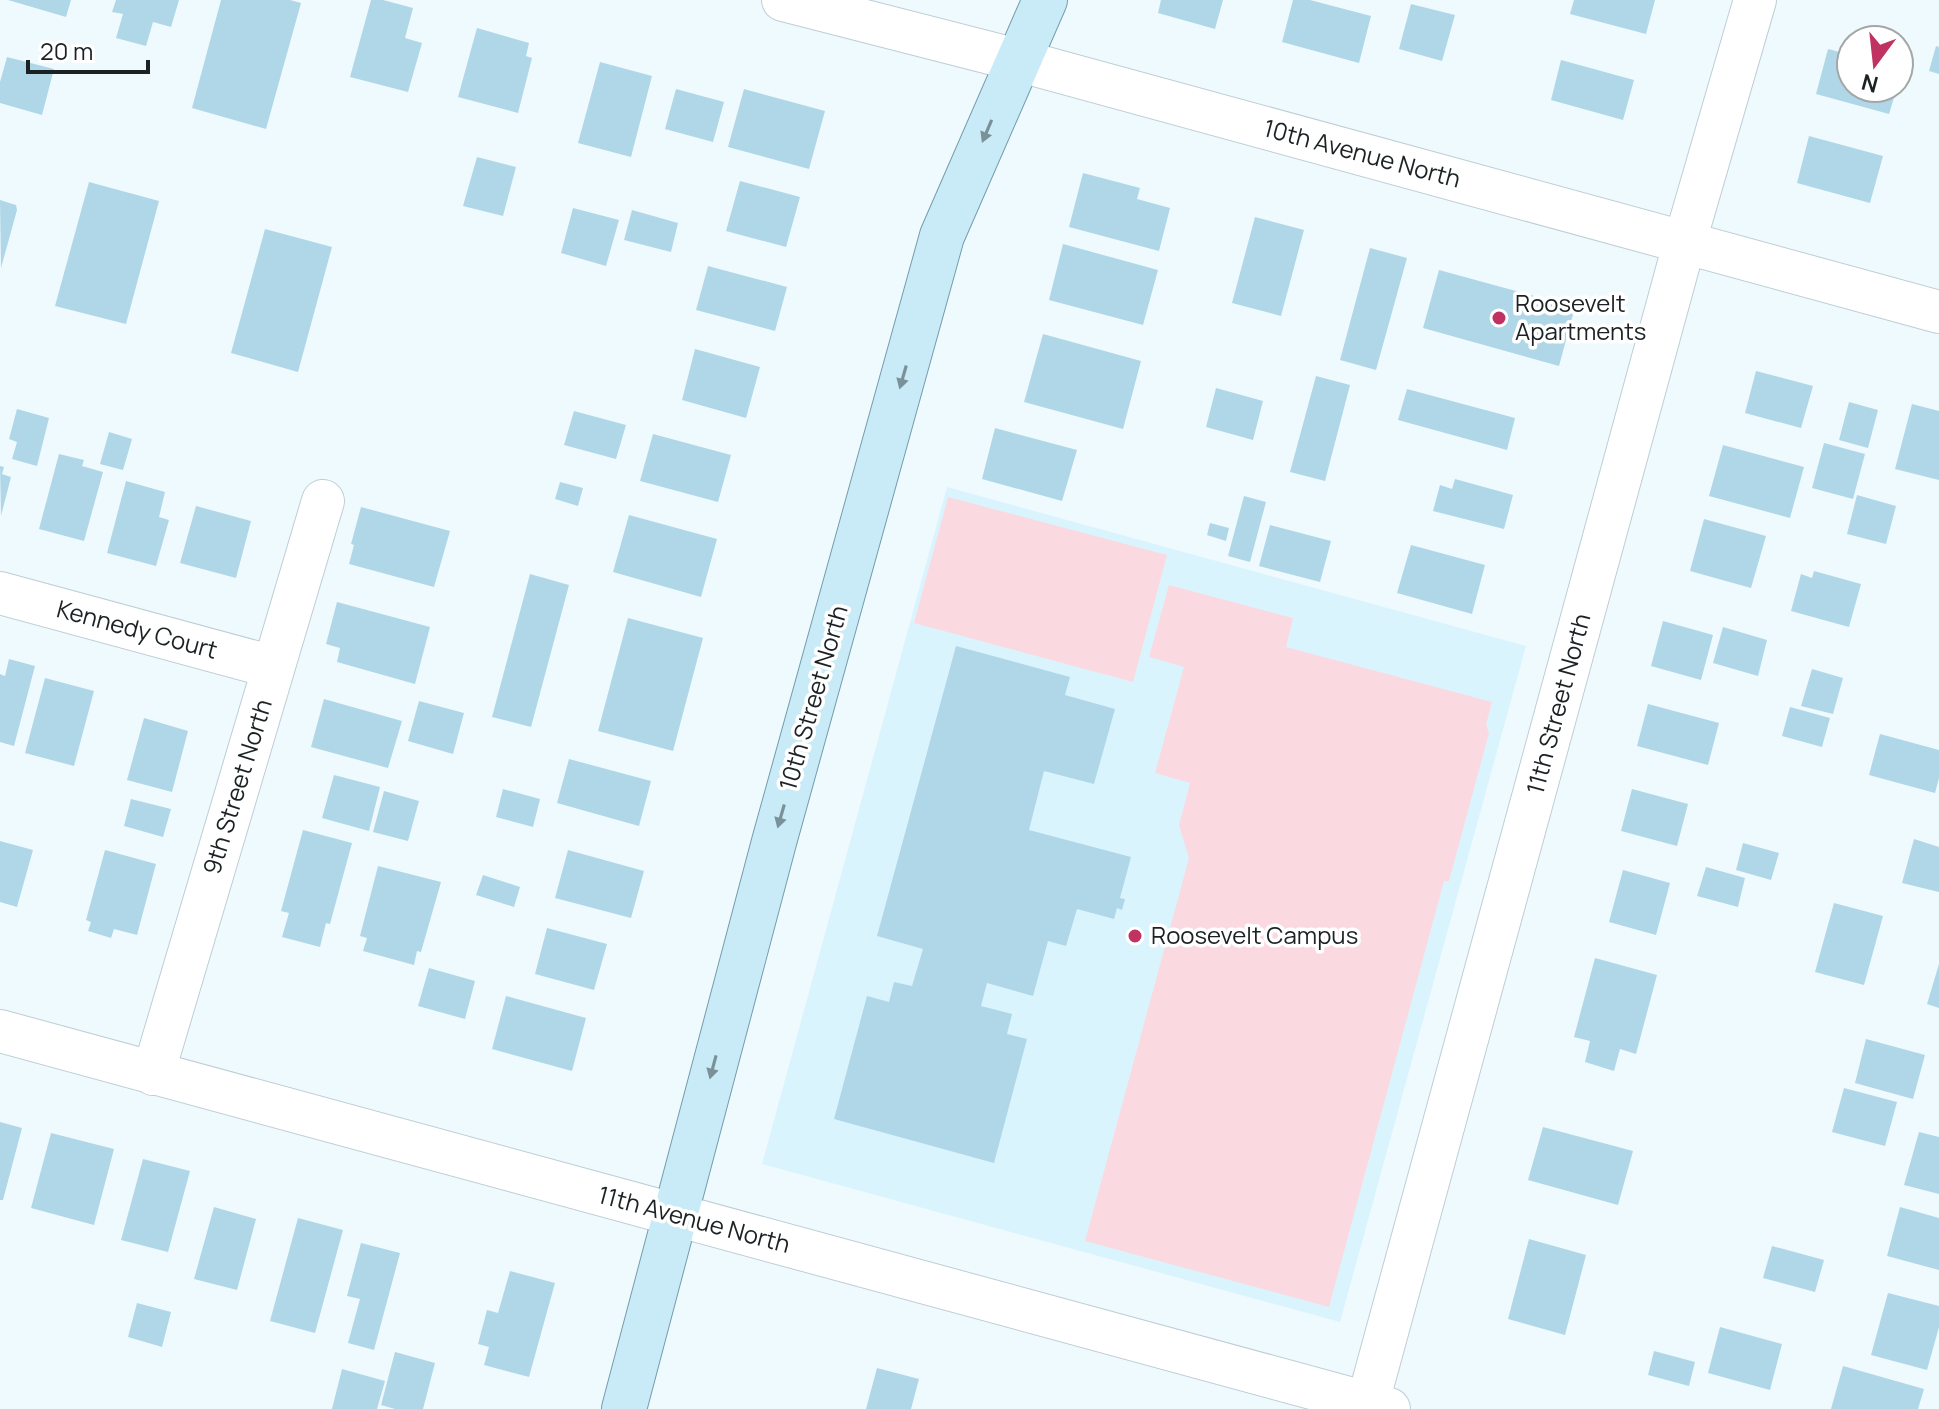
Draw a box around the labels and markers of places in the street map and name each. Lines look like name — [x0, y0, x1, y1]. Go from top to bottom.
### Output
place label: Roosevelt Apartments — [1515, 286, 1646, 347]
marker: Roosevelt Apartments — [1490, 309, 1508, 327]
place label: Roosevelt Campus — [1151, 918, 1358, 951]
marker: Roosevelt Campus — [1126, 927, 1144, 945]

